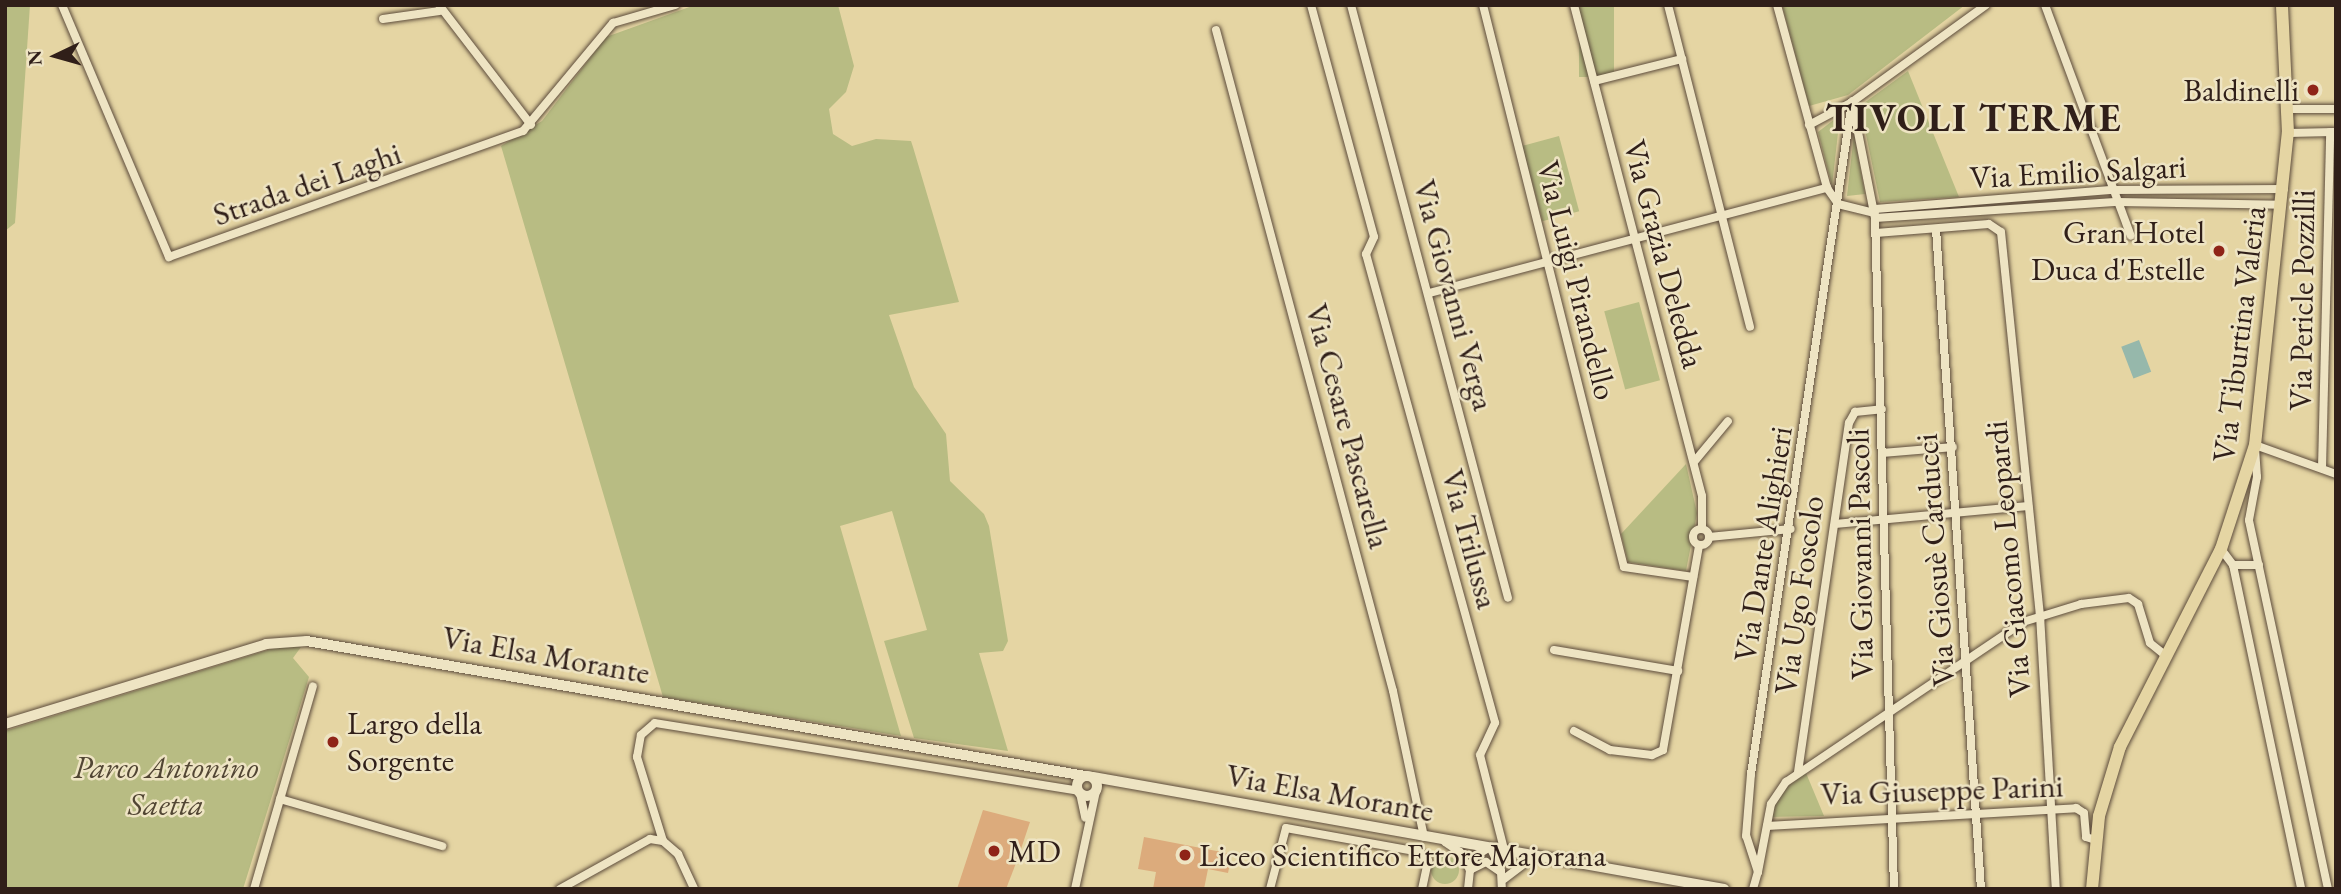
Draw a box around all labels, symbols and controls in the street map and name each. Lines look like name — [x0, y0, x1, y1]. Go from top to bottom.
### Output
north arrow — [21, 21, 91, 91]
text: N — [21, 49, 48, 67]
place label: Baldinelli — [2183, 71, 2299, 109]
marker: Baldinelli — [2305, 82, 2321, 98]
district label: TIVOLI TERME — [1827, 95, 2121, 141]
street label: Strada dei Laghi — [208, 134, 406, 234]
street label: Via Grazia Deledda — [1615, 136, 1713, 372]
street label: Via Emilio Salgari — [1969, 147, 2187, 197]
street label: Via Luigi Pirandello — [1529, 156, 1625, 404]
street label: Via Giovanni Verga — [1405, 176, 1503, 414]
street label: Via Pericle Pozzilli — [2281, 189, 2323, 411]
street label: Via Tiburtina Valeria — [2204, 204, 2274, 464]
place label: Gran Hotel Duca d'Estelle — [2031, 214, 2205, 289]
marker: Gran Hotel Duca d'Estelle — [2211, 243, 2227, 259]
street label: Via Cesare Pascarella — [1297, 300, 1399, 552]
street label: Via Giacomo Leopardi — [1977, 419, 2039, 699]
street label: Via Dante Alighieri — [1725, 424, 1801, 664]
street label: Via Giovanni Pascoli — [1839, 428, 1881, 680]
street label: Via Giosuè Carducci — [1907, 432, 1963, 688]
street label: Via Trilussa — [1433, 465, 1507, 613]
street label: Via Ugo Foscolo — [1766, 493, 1832, 697]
street label: Via Elsa Morante — [439, 618, 653, 692]
place label: Largo della Sorgente — [347, 705, 482, 780]
marker: Largo della Sorgente — [325, 734, 341, 750]
park label: Parco Antonino Saetta — [73, 749, 259, 824]
street label: Via Elsa Morante — [1223, 756, 1437, 830]
street label: Via Giuseppe Parini — [1820, 767, 2064, 813]
place label: MD — [1008, 832, 1061, 870]
place label: Liceo Scientifico Ettore Majorana — [1199, 836, 1606, 874]
marker: MD — [986, 843, 1002, 859]
marker: Liceo Scientifico Ettore Majorana — [1177, 847, 1193, 863]

